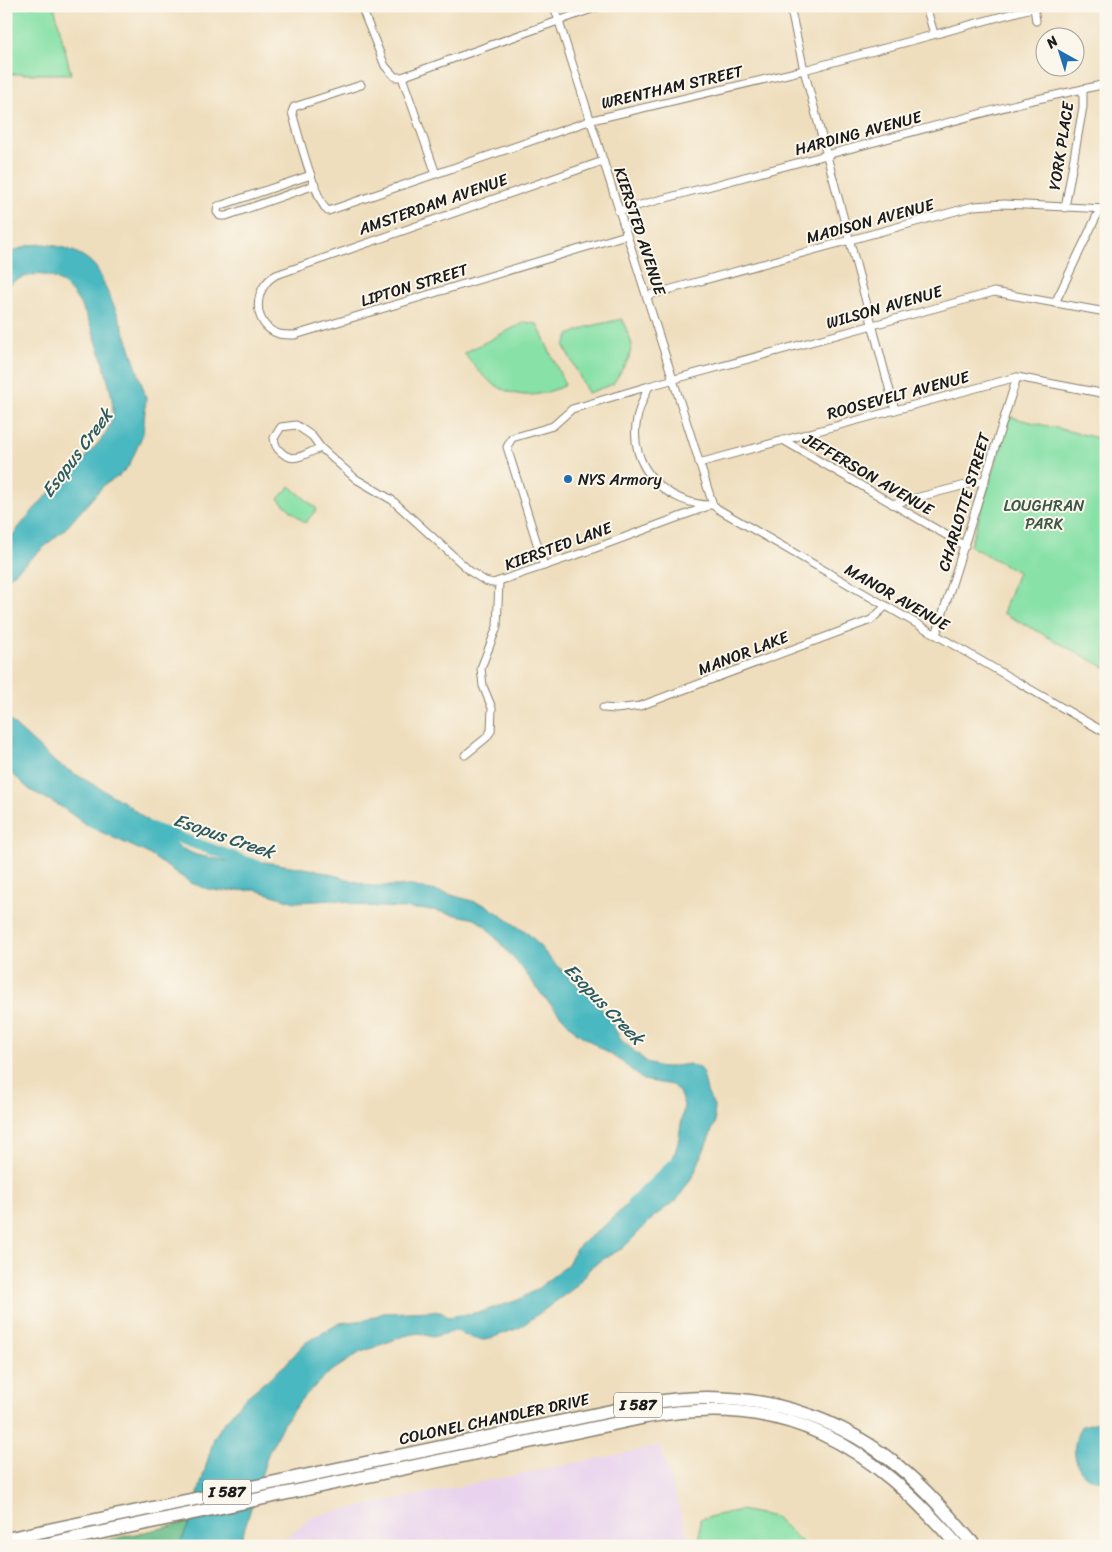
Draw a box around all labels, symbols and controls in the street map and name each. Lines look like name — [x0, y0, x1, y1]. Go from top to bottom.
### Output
north arrow — [1034, 28, 1084, 78]
text: N — [1040, 29, 1064, 56]
street label: WRENTHAM STREET — [598, 56, 747, 117]
street label: YORK PLACE — [1040, 99, 1082, 192]
street label: HARDING AVENUE — [791, 102, 926, 164]
street label: KIERSTED AVENUE — [606, 163, 675, 300]
street label: AMSTERDAM AVENUE — [353, 164, 513, 243]
street label: MADISON AVENUE — [803, 190, 938, 252]
street label: LIPTON STREET — [357, 255, 473, 315]
street label: WILSON AVENUE — [823, 276, 947, 337]
street label: ROOSEVELT AVENUE — [824, 362, 973, 428]
water label: Esopus Creek — [33, 400, 123, 504]
street label: JEFFERSON AVENUE — [796, 424, 940, 524]
street label: CHARLOTTE STREET — [929, 428, 999, 575]
place label: NYS Armory — [578, 465, 663, 494]
marker: NYS Armory — [562, 473, 574, 485]
park label: LOUGHRAN PARK — [1004, 491, 1085, 538]
street label: KIERSTED LANE — [500, 513, 617, 579]
street label: MANOR AVENUE — [839, 555, 956, 639]
street label: MANOR LAKE — [693, 622, 794, 684]
water label: Esopus Creek — [169, 804, 281, 869]
water label: Esopus Creek — [556, 955, 654, 1055]
street label: COLONEL CHANDLER DRIVE — [396, 1384, 593, 1453]
road number: I 587 — [614, 1392, 662, 1418]
road number: I 587 — [203, 1480, 251, 1504]

